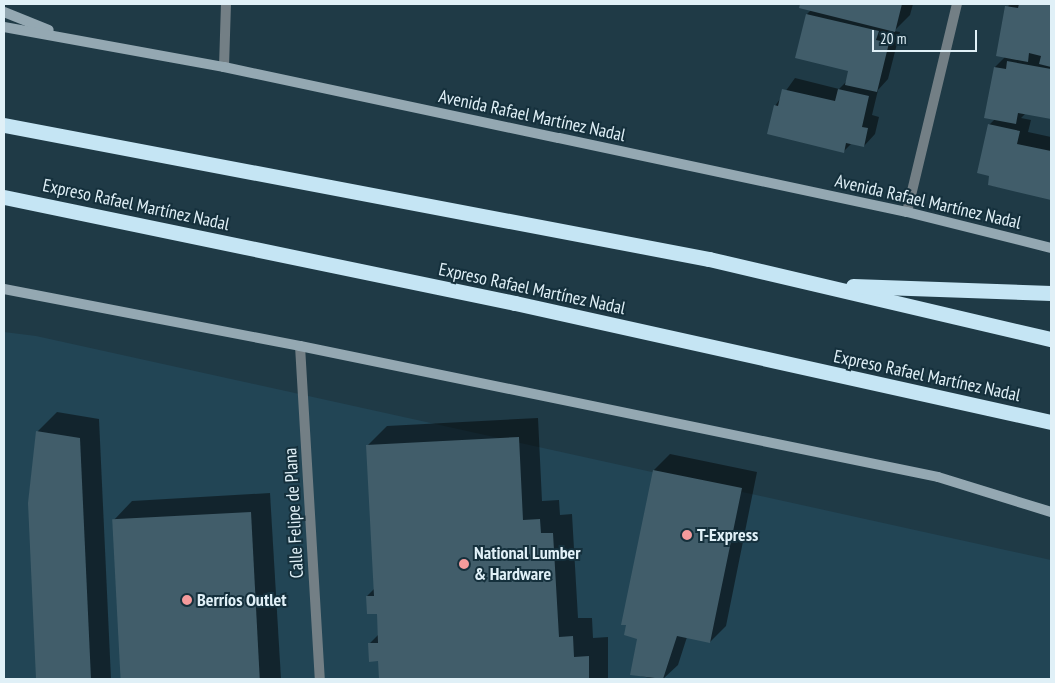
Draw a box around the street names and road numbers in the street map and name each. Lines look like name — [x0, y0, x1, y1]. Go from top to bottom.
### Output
street label: Avenida Rafael Martínez Nadal — [437, 86, 627, 146]
street label: Avenida Rafael Martínez Nadal — [833, 170, 1023, 234]
street label: Expreso Rafael Martínez Nadal — [41, 175, 231, 235]
street label: Expreso Rafael Martínez Nadal — [437, 259, 627, 319]
street label: Expreso Rafael Martínez Nadal — [832, 346, 1022, 406]
street label: Calle Felipe de Plana — [280, 447, 308, 579]

